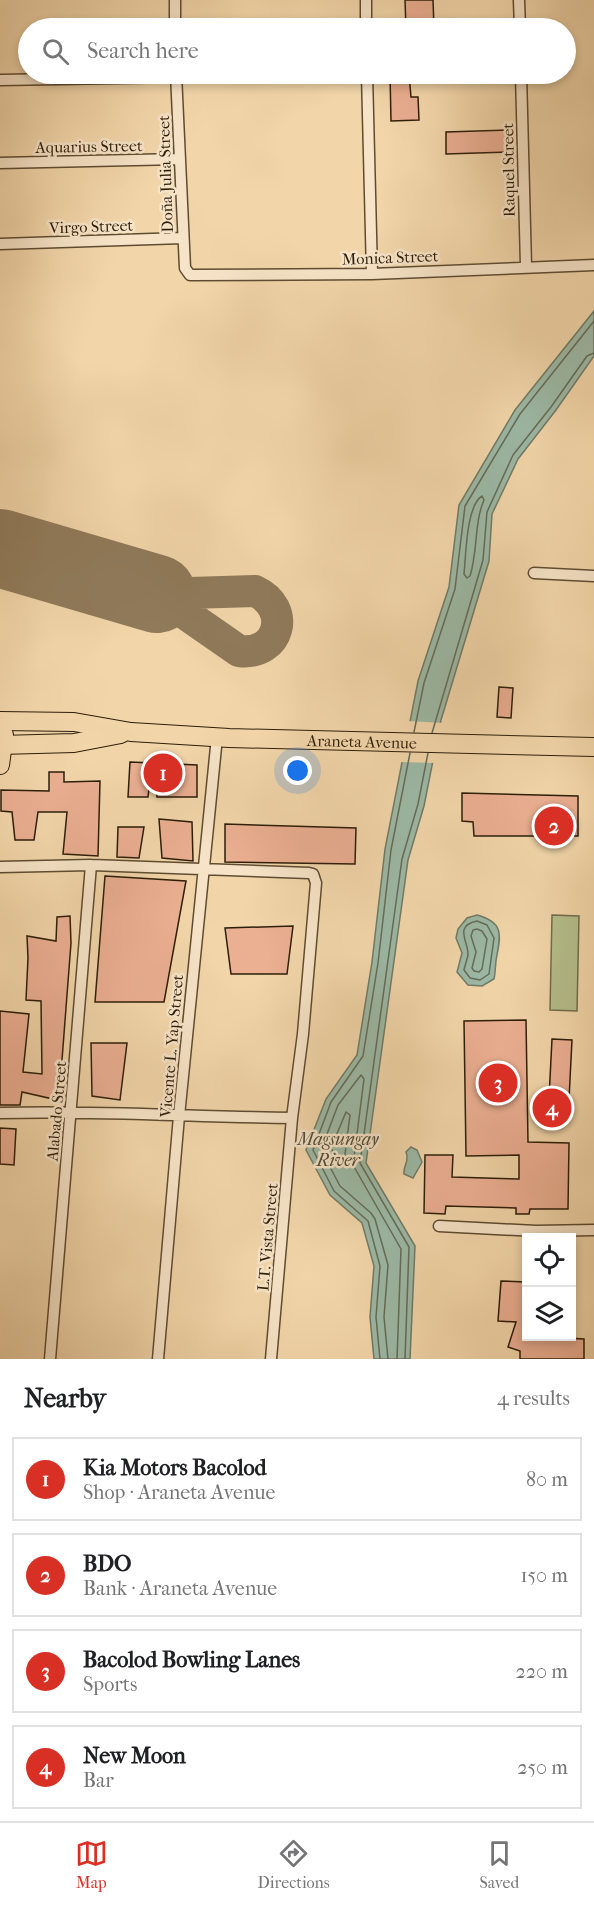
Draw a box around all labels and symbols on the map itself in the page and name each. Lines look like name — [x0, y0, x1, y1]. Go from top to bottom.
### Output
street label: Doña Julia Street — [154, 115, 177, 233]
street label: Raquel Street — [498, 122, 519, 217]
street label: Aquarius Street — [34, 136, 143, 157]
street label: Virgo Street — [48, 216, 134, 237]
street label: Monica Street — [341, 246, 439, 269]
street label: Araneta Avenue — [306, 731, 417, 753]
pin: 1 — [144, 750, 182, 796]
your location — [283, 756, 312, 785]
pin: 2 — [534, 804, 574, 848]
street label: Vicente L. Yap Street — [156, 973, 187, 1119]
street label: Alabado Street — [43, 1060, 70, 1163]
pin: 3 — [478, 1060, 518, 1106]
pin: 4 — [532, 1086, 572, 1130]
water label: Magsungay River — [295, 1129, 379, 1171]
street label: L.T. Vista Street — [253, 1182, 282, 1292]

